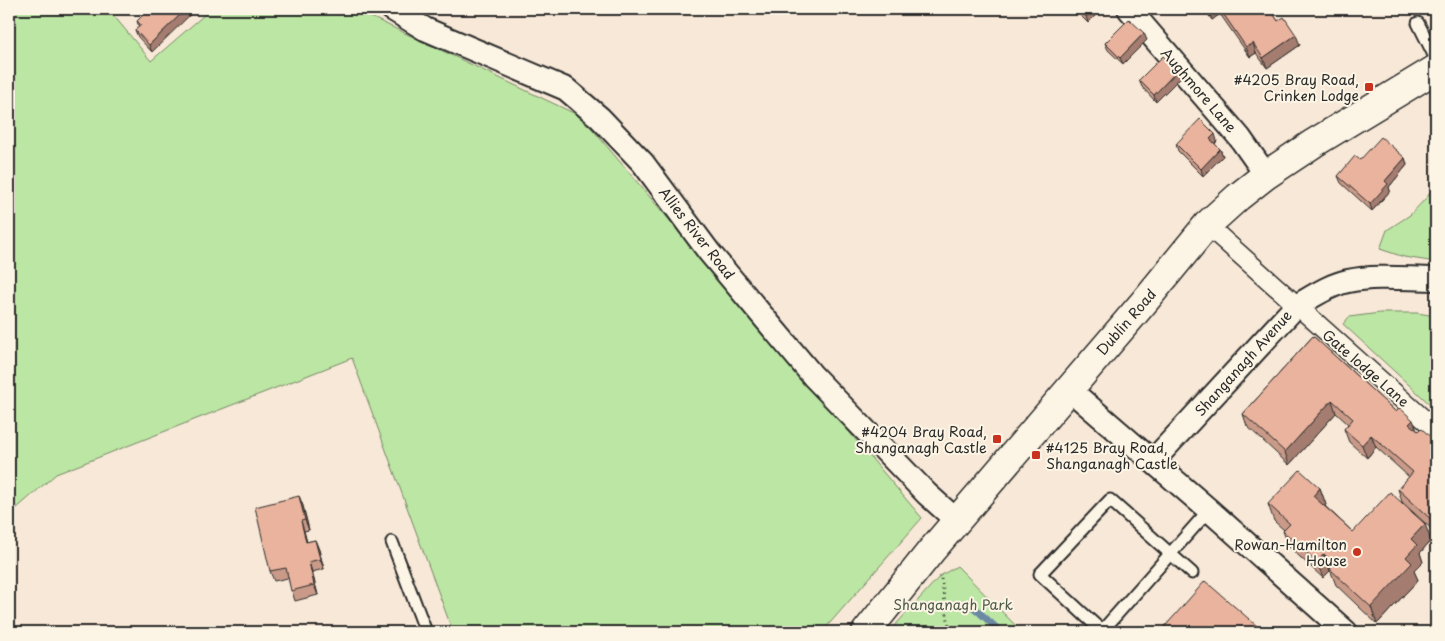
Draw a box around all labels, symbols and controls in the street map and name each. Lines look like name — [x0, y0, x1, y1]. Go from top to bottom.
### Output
street label: Aughmore Lane — [1156, 43, 1242, 137]
place label: #4205 Bray Road, Crinken Lodge — [1234, 69, 1359, 106]
marker: #4205 Bray Road, Crinken Lodge — [1363, 81, 1375, 93]
street label: Allies River Road — [654, 182, 740, 284]
street label: Dublin Road — [1091, 284, 1161, 360]
street label: Shanganagh Avenue — [1190, 305, 1297, 421]
street label: Gate lodge Lane — [1318, 324, 1414, 412]
place label: #4204 Bray Road, Shanganagh Castle — [855, 421, 987, 458]
marker: #4204 Bray Road, Shanganagh Castle — [991, 433, 1003, 445]
place label: #4125 Bray Road, Shanganagh Castle — [1046, 437, 1178, 474]
marker: #4125 Bray Road, Shanganagh Castle — [1030, 449, 1042, 461]
place label: Rowan-Hamilton House — [1234, 534, 1347, 571]
marker: Rowan-Hamilton House — [1351, 546, 1363, 558]
park label: Shanganagh Park — [893, 594, 1013, 615]

